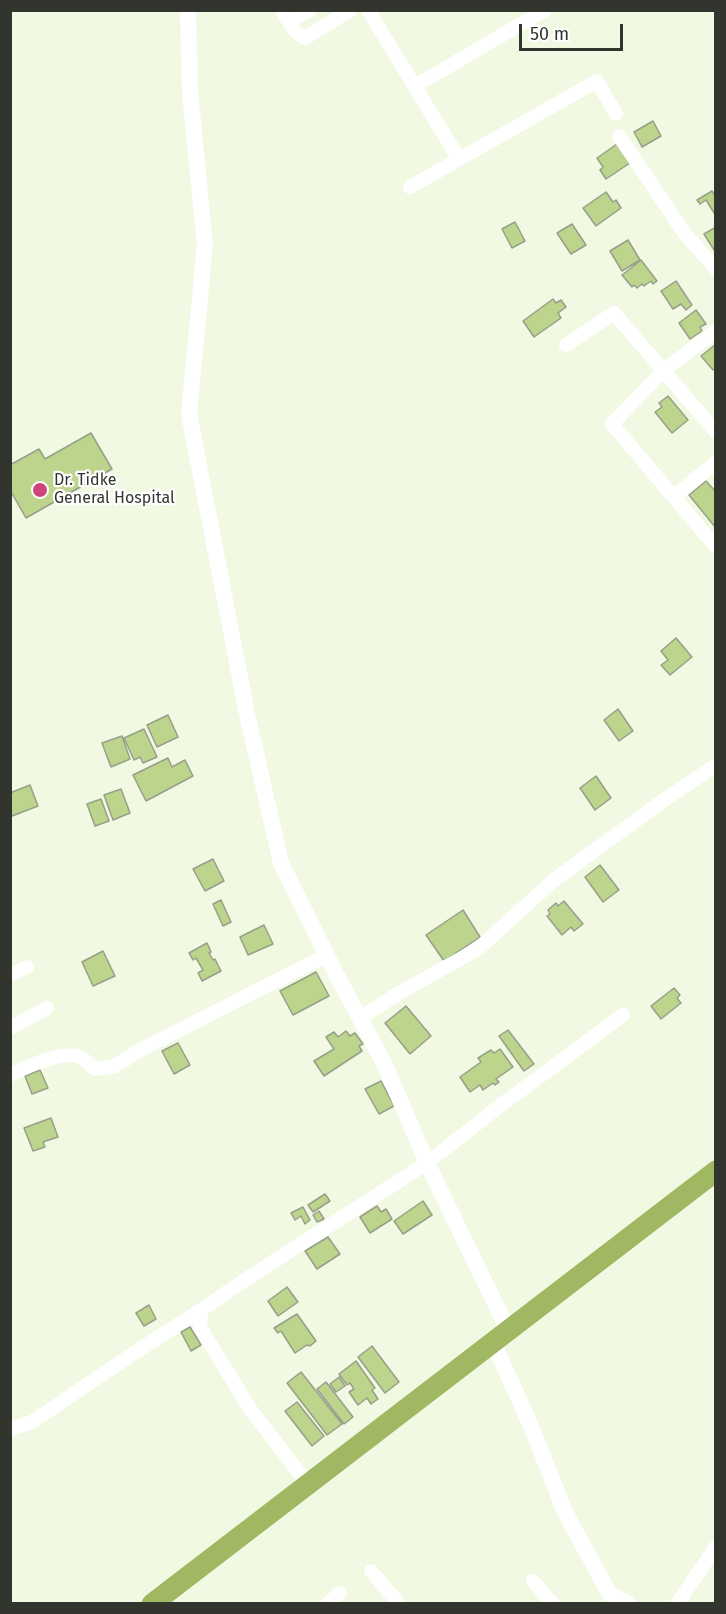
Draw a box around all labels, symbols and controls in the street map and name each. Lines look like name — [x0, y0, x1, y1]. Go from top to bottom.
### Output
scale bar — [522, 12, 626, 50]
text: 50 m — [530, 23, 569, 45]
place label: Dr. Tidke General Hospital — [54, 471, 175, 509]
marker: Dr. Tidke General Hospital — [31, 481, 49, 499]

